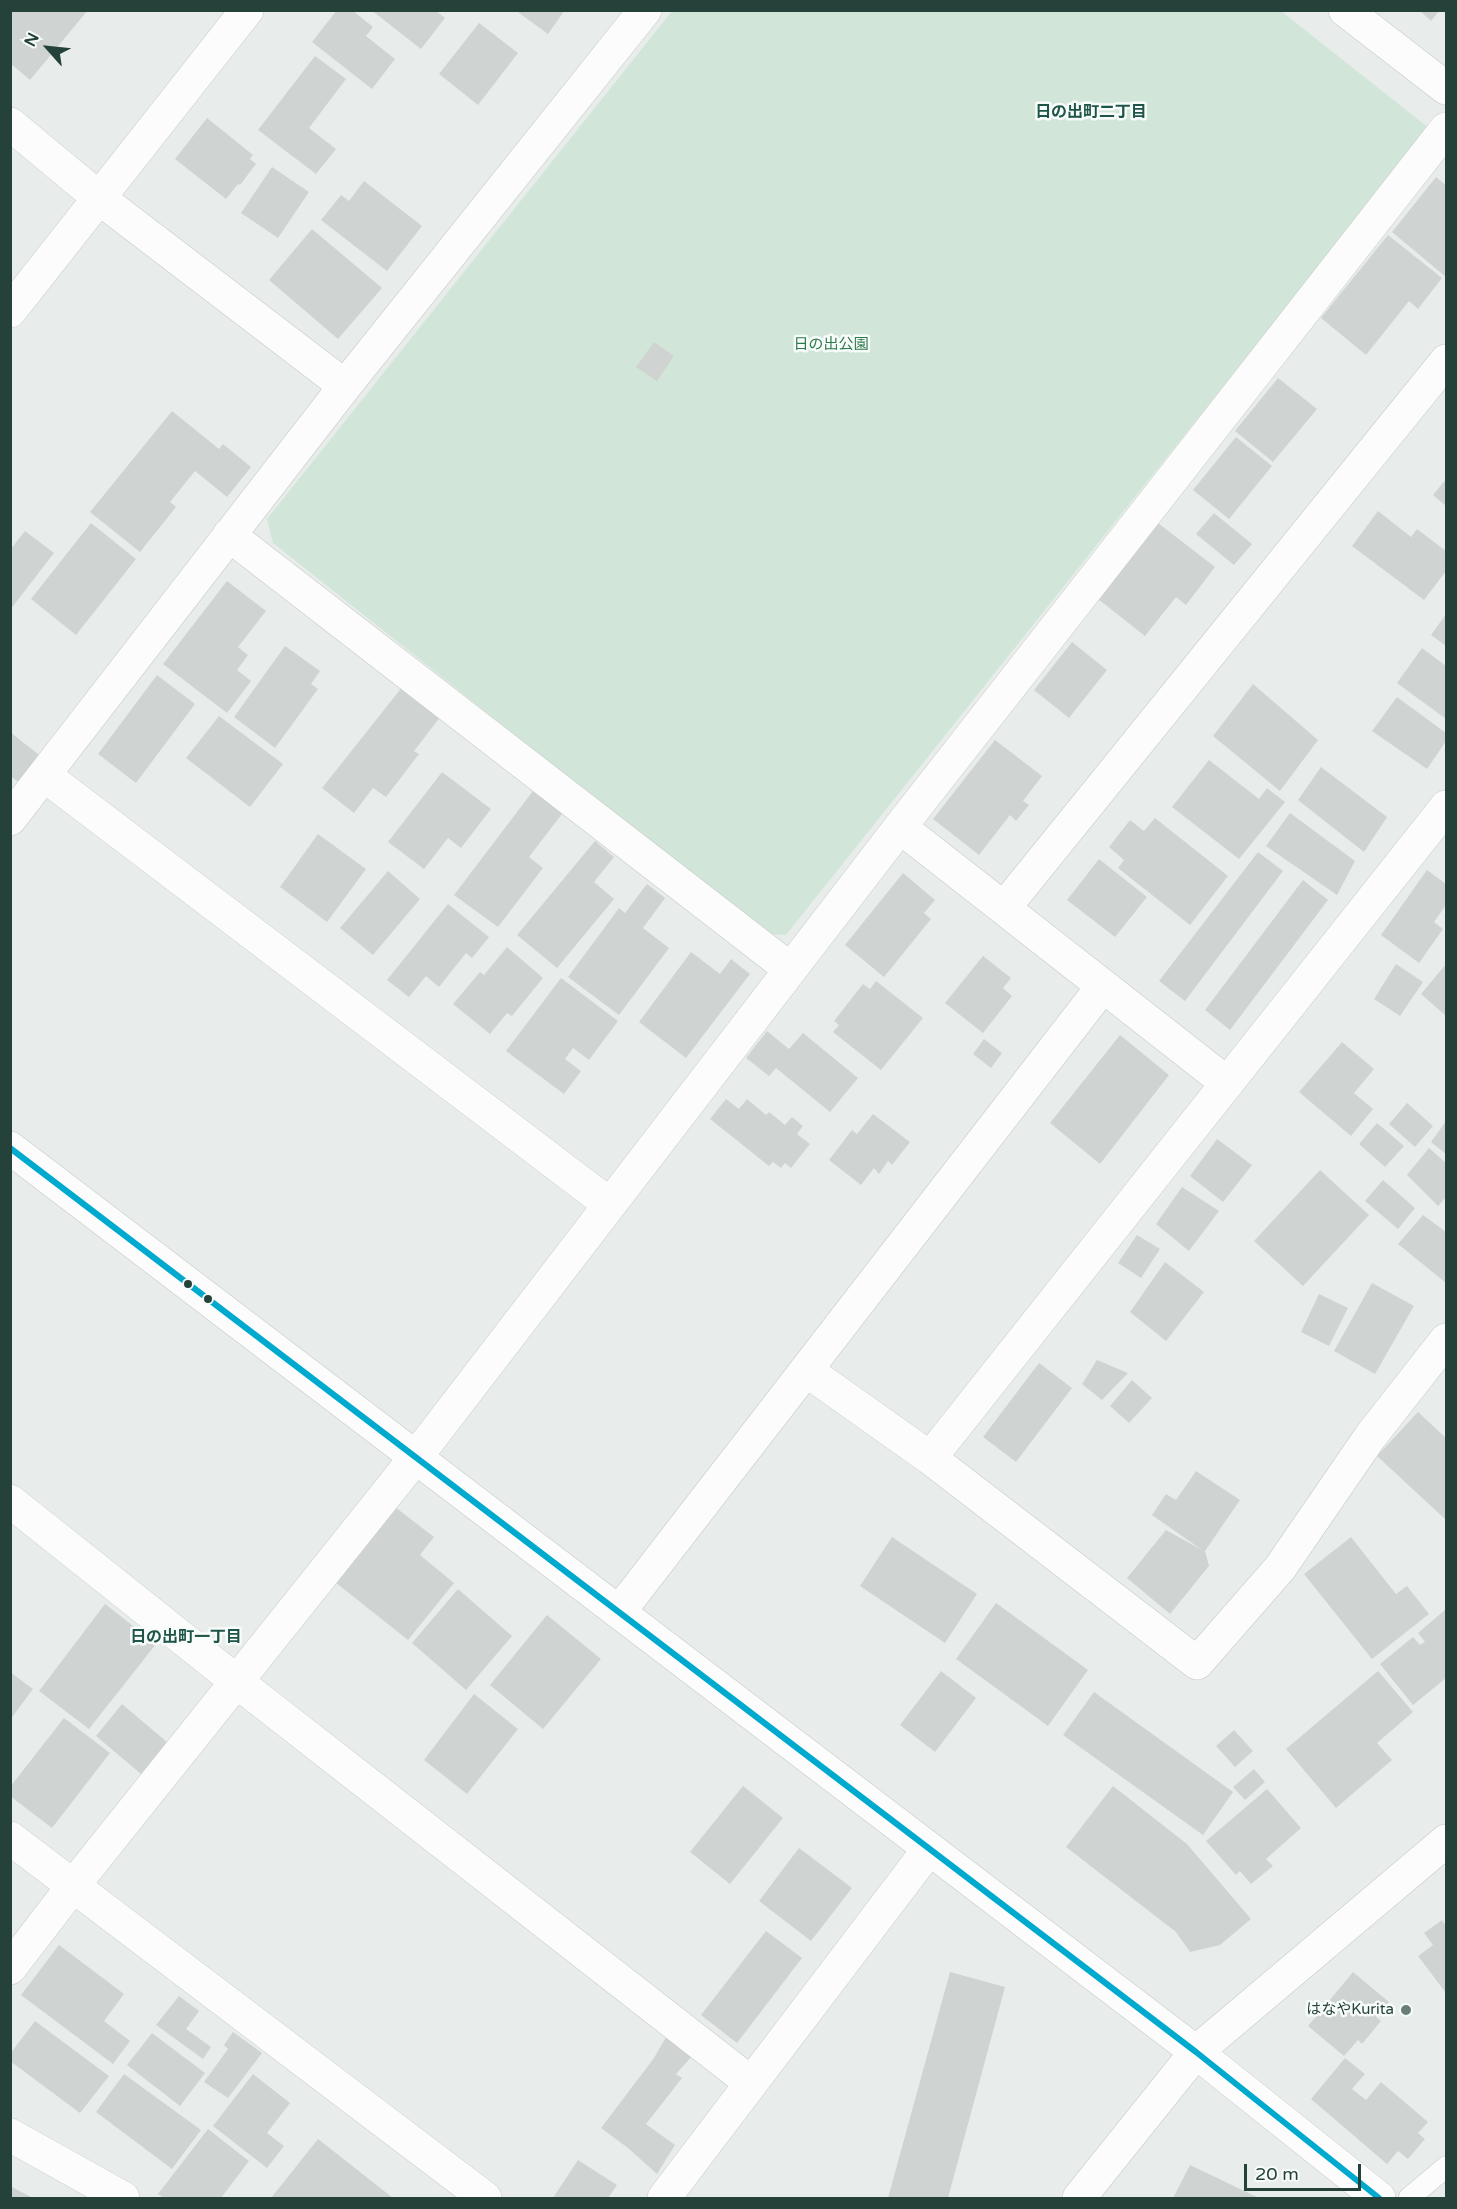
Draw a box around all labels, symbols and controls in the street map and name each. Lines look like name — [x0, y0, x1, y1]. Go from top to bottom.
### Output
north arrow — [18, 18, 78, 78]
text: N — [20, 30, 44, 50]
district label: 日の出町二丁目 — [1035, 103, 1147, 123]
park label: 日の出公園 — [794, 336, 868, 354]
unlabelled marker — [182, 1278, 194, 1290]
unlabelled marker — [202, 1293, 214, 1305]
district label: 日の出町一丁目 — [130, 1628, 242, 1648]
place label: はなやKurita — [1306, 2001, 1394, 2019]
marker: はなやKurita — [1399, 2003, 1413, 2017]
scale bar — [1247, 2152, 1364, 2190]
text: 20 m — [1255, 2163, 1299, 2185]

